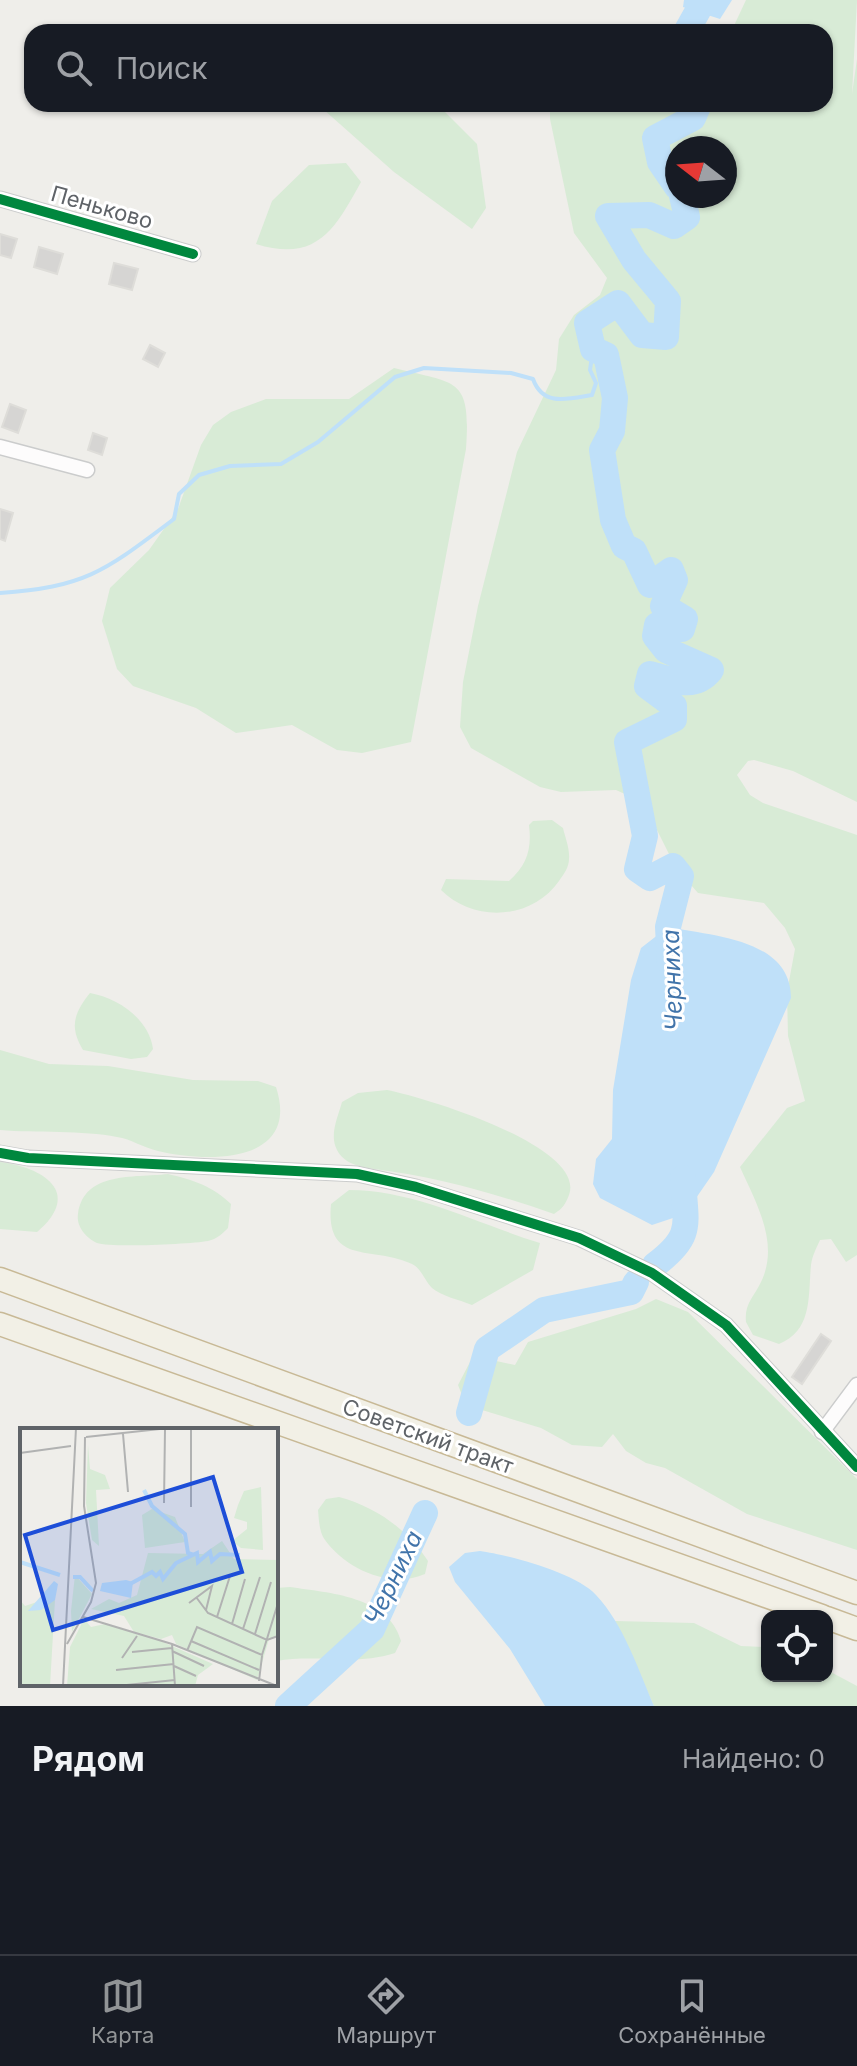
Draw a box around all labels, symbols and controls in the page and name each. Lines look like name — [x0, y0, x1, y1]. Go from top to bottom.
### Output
search box — [24, 24, 833, 112]
icon: search — [52, 46, 96, 90]
text: Поиск — [116, 50, 207, 86]
north arrow — [665, 136, 737, 208]
street label: Пеньково — [48, 180, 156, 234]
water label: Черниха — [656, 929, 688, 1031]
street label: Советский тракт — [339, 1393, 518, 1479]
inset map — [20, 1428, 278, 1686]
water label: Черниха — [358, 1526, 428, 1630]
map controls — [761, 1610, 833, 1682]
button: locate — [761, 1610, 833, 1682]
text: Рядом — [32, 1738, 145, 1779]
text: Найдено: 0 — [682, 1743, 825, 1774]
tab: Карта — [91, 1974, 154, 2048]
tab: Маршрут — [336, 1974, 436, 2048]
tab: Сохранённые — [618, 1974, 766, 2048]

